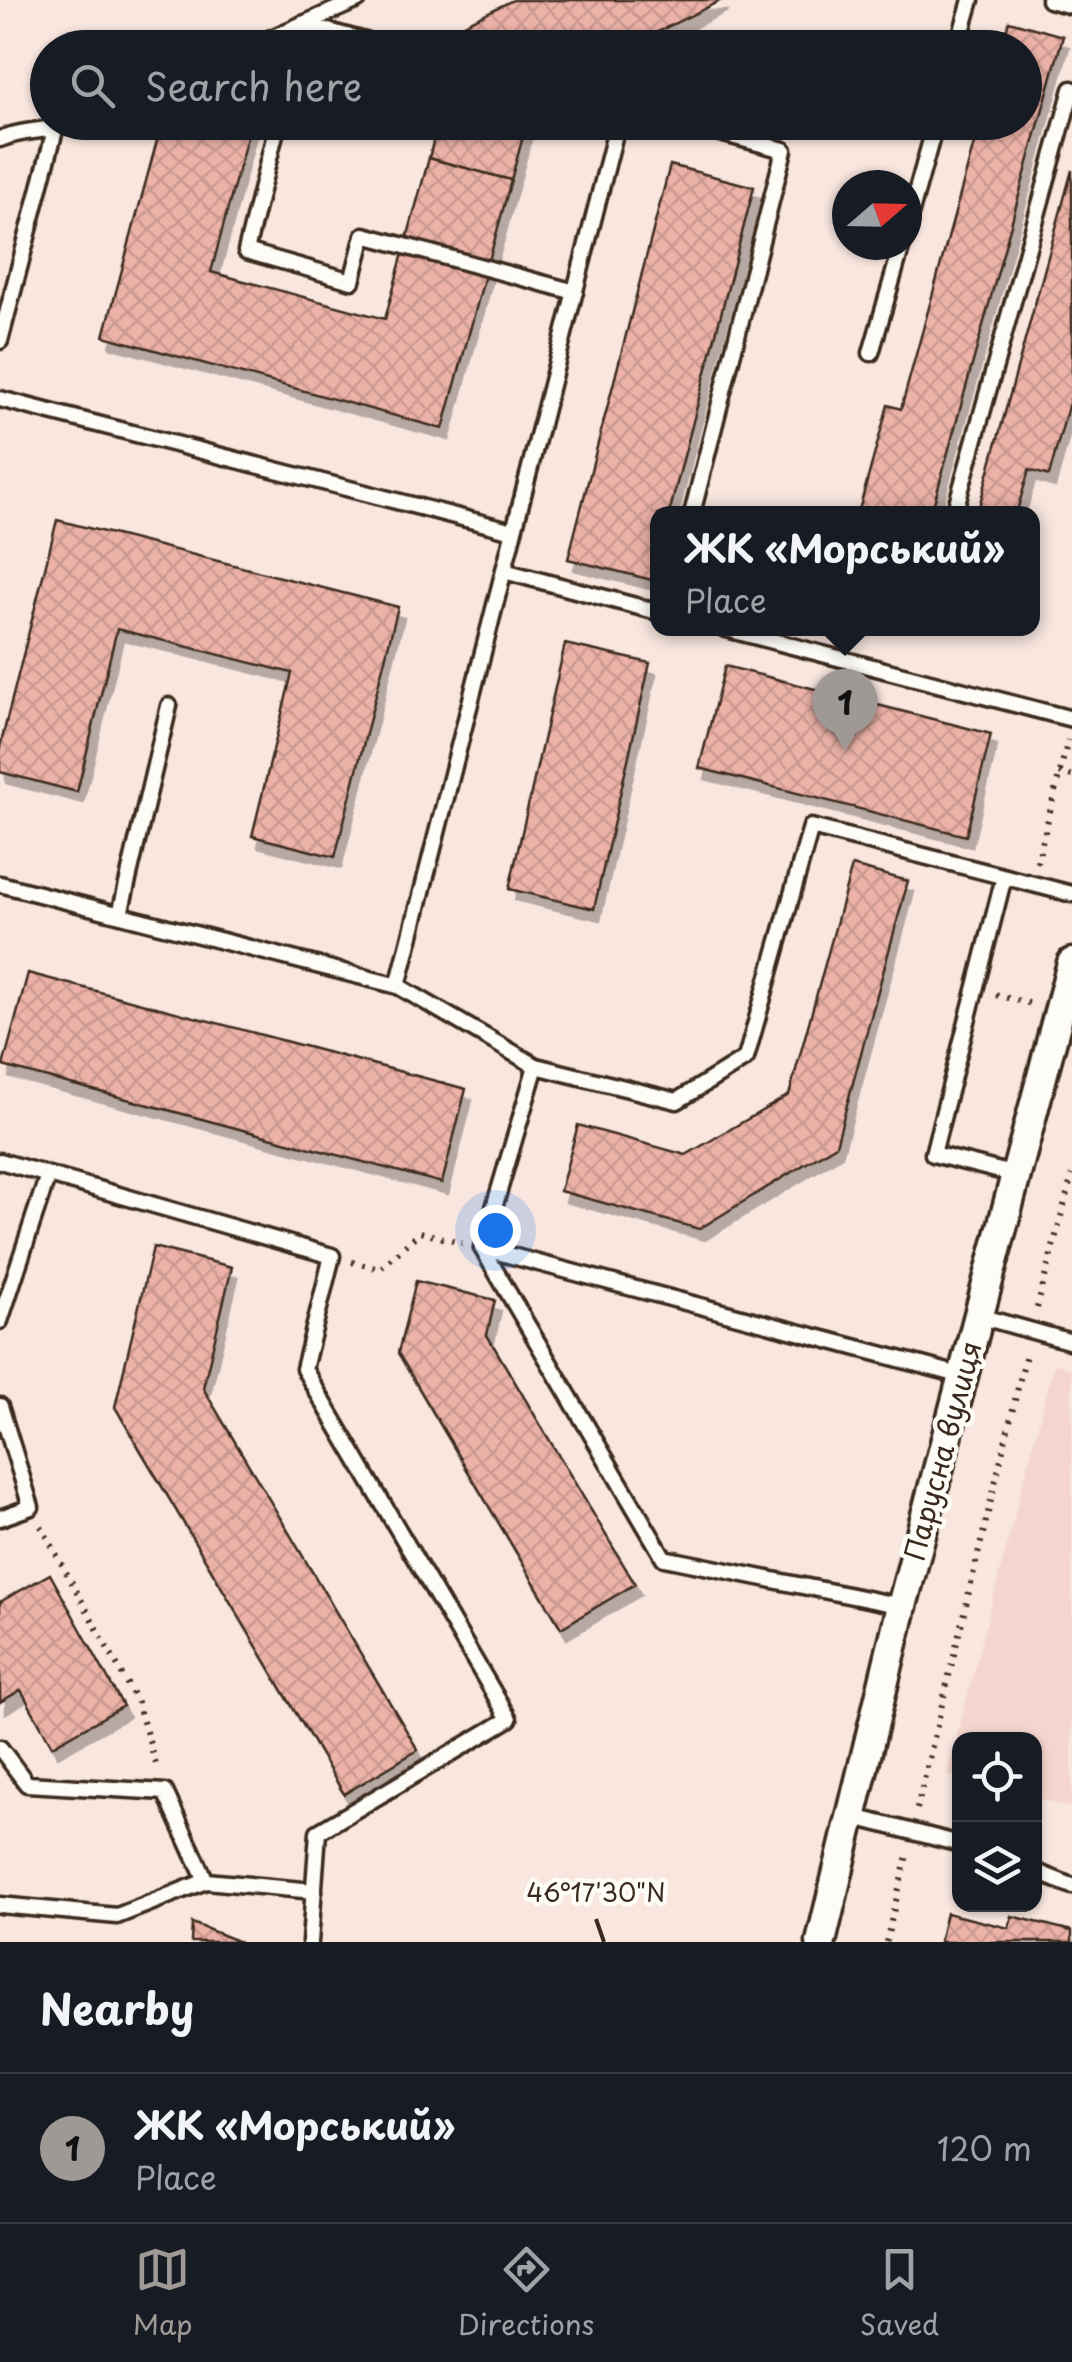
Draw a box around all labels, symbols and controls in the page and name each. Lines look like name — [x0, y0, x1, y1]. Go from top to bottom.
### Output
search box — [30, 30, 1042, 140]
text: Search here — [145, 57, 362, 114]
icon: search — [65, 58, 120, 113]
north arrow — [832, 170, 922, 260]
popup — [650, 506, 1040, 636]
text: ЖК «Морський» — [685, 519, 1005, 576]
text: Place — [685, 576, 767, 624]
pin: 1 — [812, 668, 878, 751]
your location — [470, 1205, 521, 1256]
street label: Парусна вулиця — [892, 1336, 992, 1565]
map controls — [952, 1732, 1042, 1912]
button: locate — [952, 1732, 1042, 1822]
button: layers — [952, 1822, 1042, 1912]
text: 46°17'30"N — [526, 1873, 666, 1911]
text: Nearby — [40, 1976, 194, 2039]
text: ЖК «Морський» — [135, 2096, 455, 2153]
text: 1 — [65, 2124, 80, 2172]
text: 120 m — [937, 2124, 1032, 2172]
text: Place — [135, 2153, 217, 2201]
tab: Map — [133, 2242, 193, 2345]
tab: Directions — [458, 2242, 594, 2345]
tab: Saved — [860, 2242, 939, 2345]

